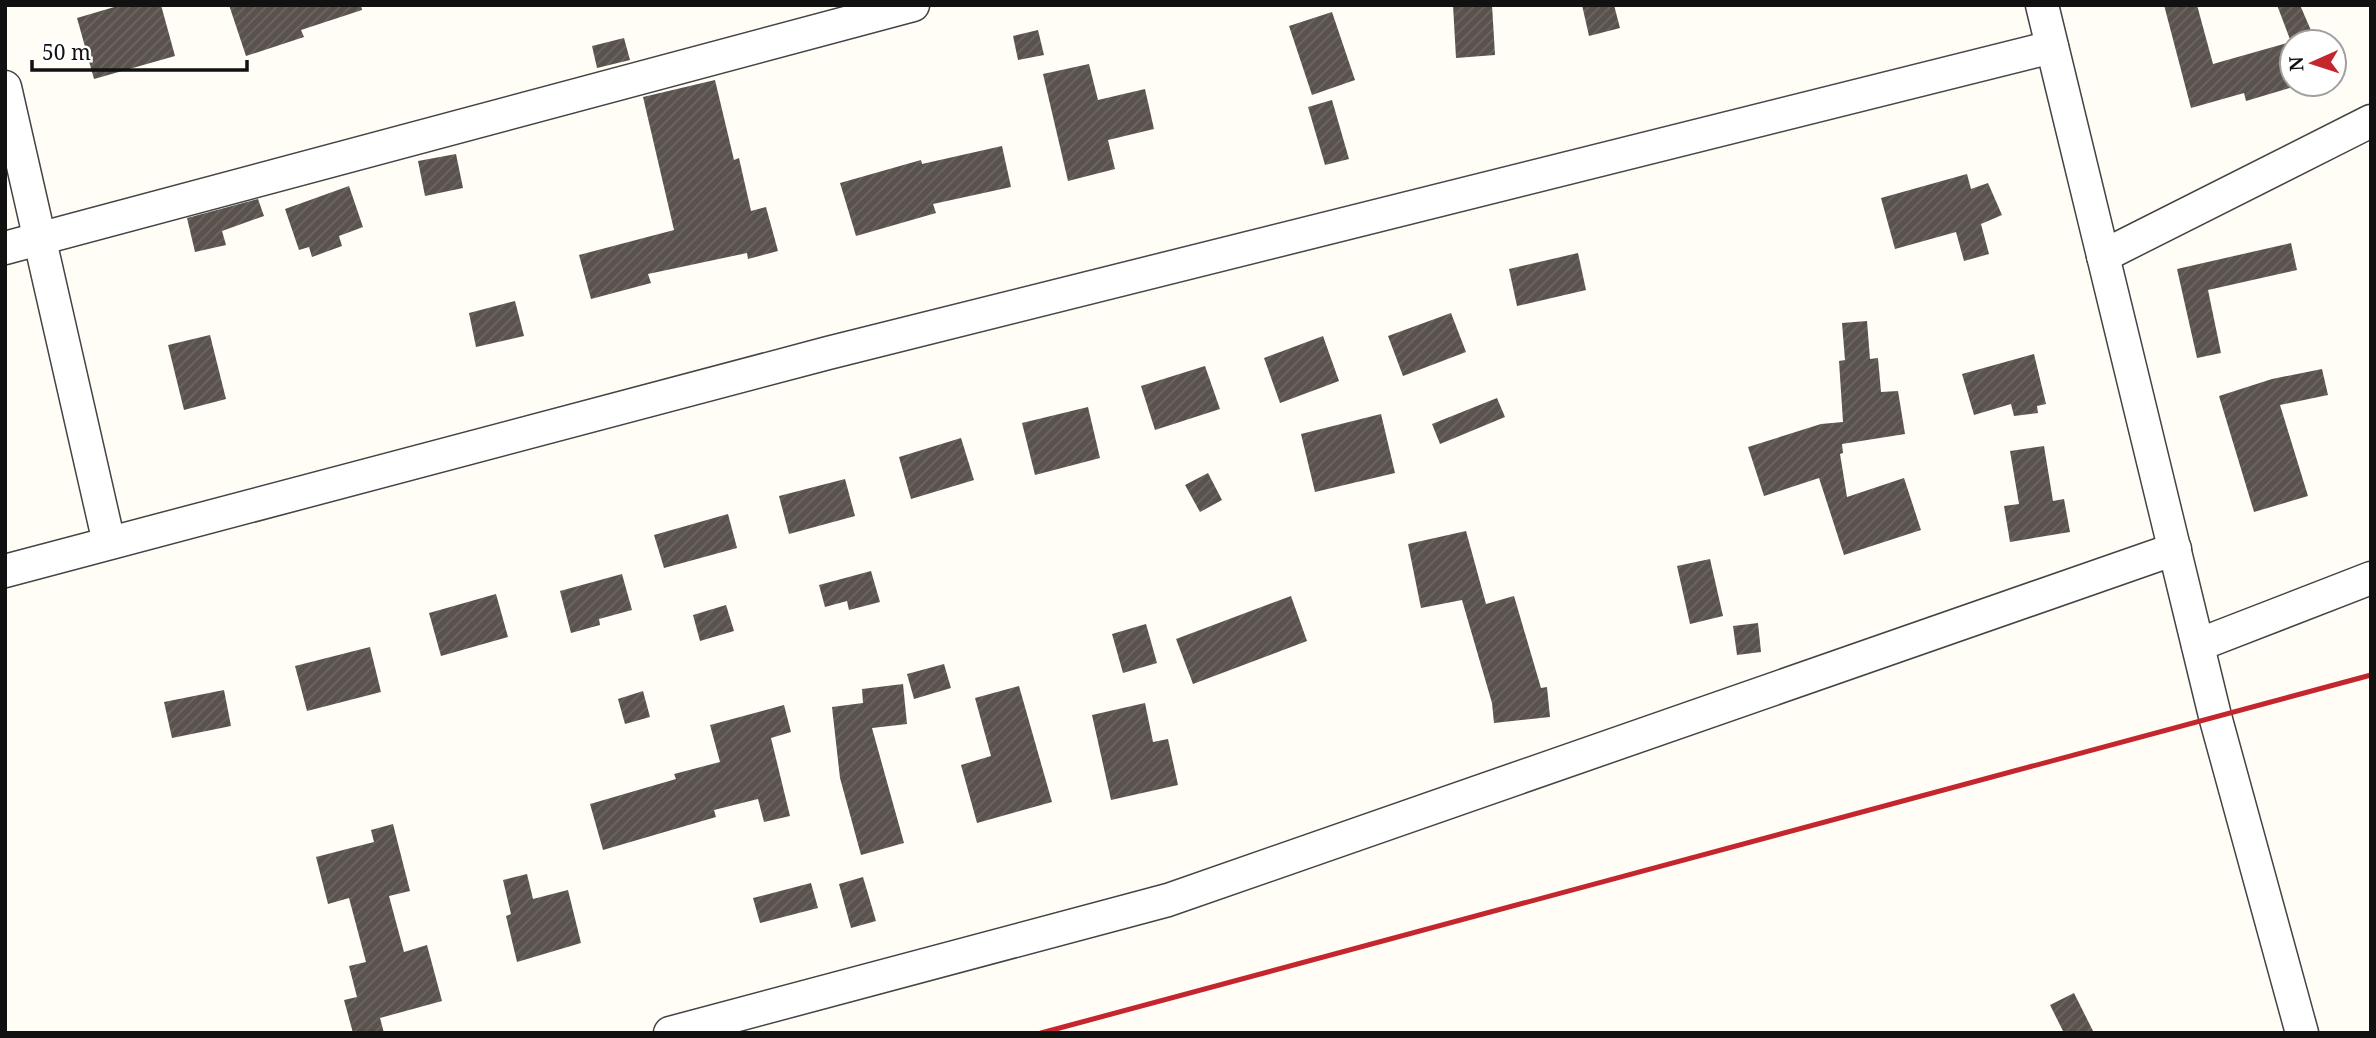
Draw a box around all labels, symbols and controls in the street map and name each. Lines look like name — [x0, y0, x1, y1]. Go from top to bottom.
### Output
scale bar — [32, 28, 247, 72]
north arrow — [2278, 28, 2348, 98]
text: 50 m — [42, 38, 91, 66]
text: N — [2283, 56, 2309, 72]

